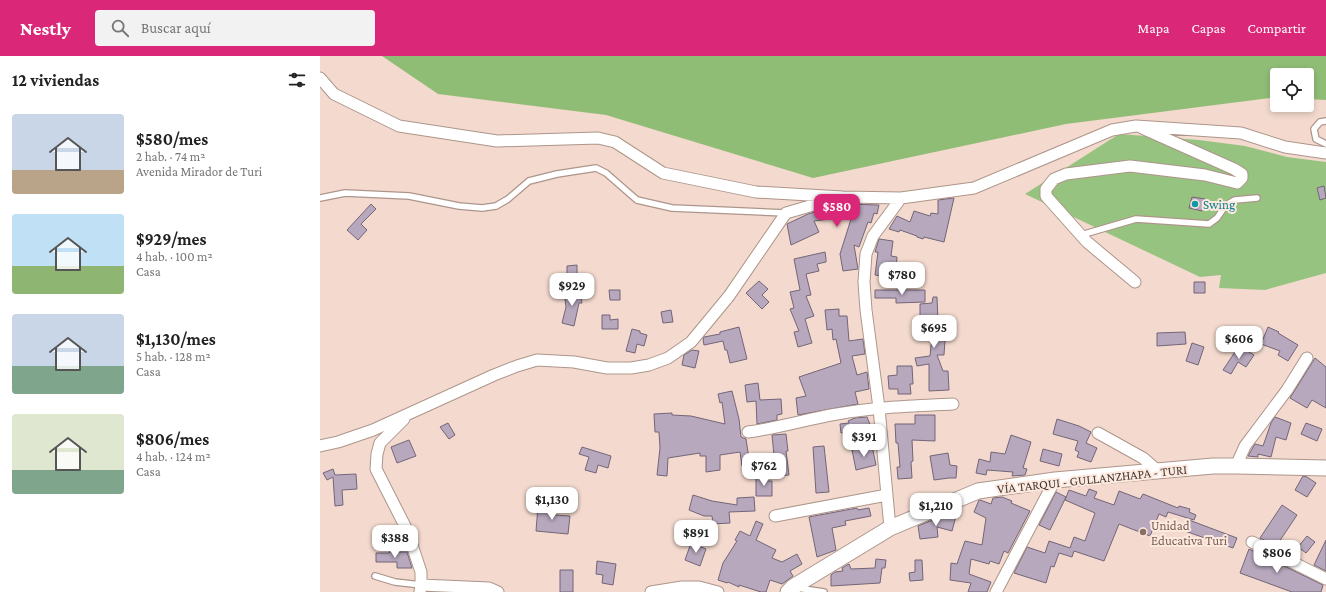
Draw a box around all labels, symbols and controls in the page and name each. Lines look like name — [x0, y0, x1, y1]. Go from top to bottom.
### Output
search box — [95, 10, 375, 46]
icon: search — [109, 17, 131, 39]
text: Nestly — [20, 18, 71, 39]
text: Buscar aquí — [141, 20, 211, 36]
text: Mapa — [1138, 20, 1170, 36]
text: Capas — [1192, 20, 1226, 36]
text: Compartir — [1248, 20, 1306, 36]
map controls — [1270, 68, 1314, 112]
button: locate — [1270, 68, 1314, 112]
icon: filters — [286, 69, 308, 91]
text: 12 viviendas — [12, 71, 99, 90]
icon: home — [44, 130, 92, 178]
text: $580/mes — [136, 130, 208, 149]
text: 2 hab. · 74 m² — [136, 149, 205, 164]
text: Avenida Mirador de Turi — [136, 164, 262, 179]
pin: $580 — [813, 194, 861, 228]
place label: Swing — [1203, 197, 1236, 212]
text: $580 — [823, 199, 851, 214]
marker: Swing — [1190, 199, 1200, 209]
icon: home — [44, 230, 92, 278]
text: $929/mes — [136, 230, 206, 249]
text: 4 hab. · 100 m² — [136, 249, 213, 264]
pin: $780 — [878, 262, 926, 296]
text: Casa — [136, 264, 161, 279]
text: $780 — [888, 267, 916, 282]
pin: $929 — [548, 273, 596, 307]
text: $929 — [558, 278, 586, 293]
pin: $695 — [910, 315, 958, 349]
text: $695 — [921, 320, 947, 335]
pin: $606 — [1215, 326, 1263, 360]
icon: home — [44, 330, 92, 378]
text: $1,130/mes — [136, 330, 216, 349]
text: $606 — [1225, 331, 1253, 346]
text: 5 hab. · 128 m² — [136, 349, 211, 364]
text: Casa — [136, 364, 161, 379]
pin: $391 — [840, 424, 888, 458]
text: $391 — [852, 429, 876, 444]
icon: home — [44, 430, 92, 478]
text: $806/mes — [136, 430, 209, 449]
text: 4 hab. · 124 m² — [136, 449, 211, 464]
pin: $762 — [740, 453, 788, 487]
text: $762 — [751, 458, 777, 473]
street label: VÍA TARQUI - GULLANZHAPA - TURI — [996, 462, 1188, 496]
text: Casa — [136, 464, 161, 479]
pin: $1,130 — [519, 487, 585, 521]
text: $1,130 — [535, 492, 569, 507]
pin: $1,210 — [903, 493, 969, 527]
text: $1,210 — [919, 498, 953, 513]
place label: Unidad Educativa Turi — [1151, 518, 1228, 548]
pin: $891 — [672, 520, 720, 554]
pin: $388 — [371, 525, 419, 559]
text: $891 — [683, 525, 709, 540]
marker: Unidad Educativa Turi — [1138, 527, 1148, 537]
text: $388 — [381, 530, 409, 545]
pin: $806 — [1253, 540, 1301, 574]
text: $806 — [1262, 545, 1292, 560]

